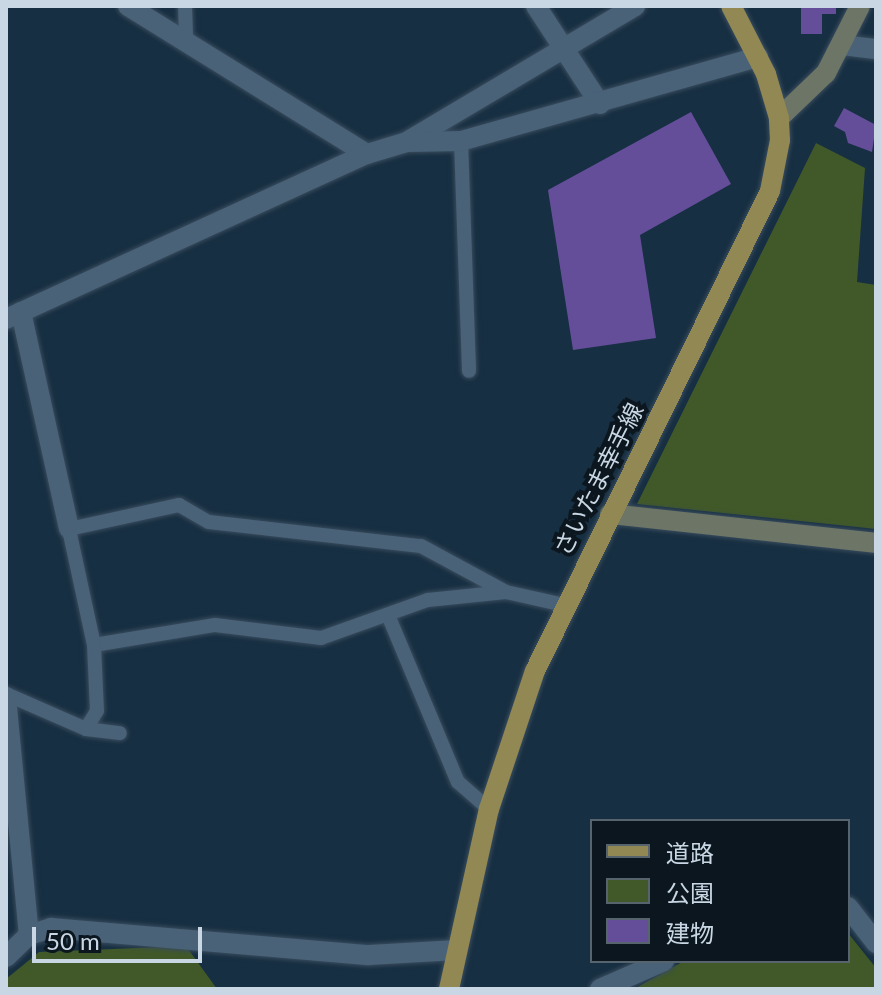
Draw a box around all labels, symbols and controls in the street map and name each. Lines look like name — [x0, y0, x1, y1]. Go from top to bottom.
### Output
street label: さいたま幸手線 — [547, 398, 649, 560]
legend — [590, 819, 850, 963]
text: 道路 — [666, 838, 714, 867]
text: 公園 — [666, 878, 714, 907]
scale bar — [36, 911, 206, 961]
text: 建物 — [666, 918, 714, 947]
text: 50 m — [46, 926, 100, 955]

